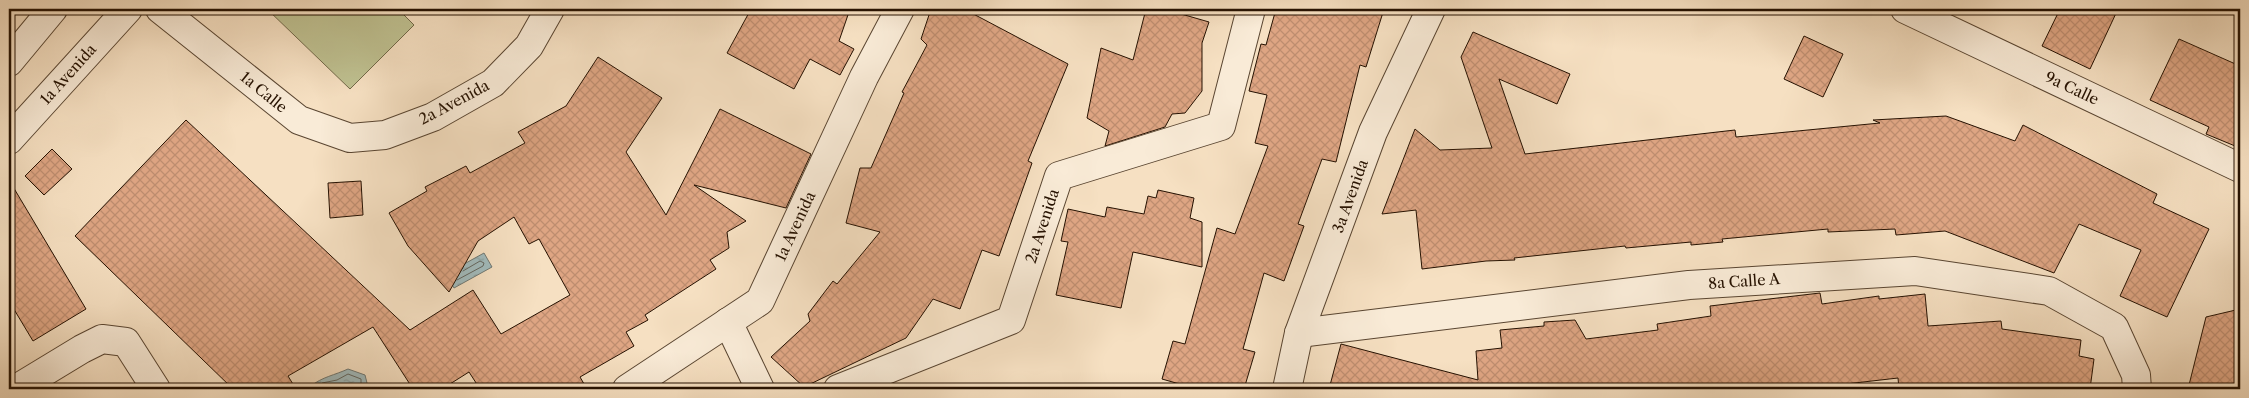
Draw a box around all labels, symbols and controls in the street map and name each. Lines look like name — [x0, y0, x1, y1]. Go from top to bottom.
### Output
street label: 1a Avenida — [36, 40, 100, 108]
street label: 1a Calle — [237, 67, 291, 117]
street label: 9a Calle — [2042, 67, 2102, 109]
street label: 2a Avenida — [416, 75, 493, 128]
street label: 3a Avenida — [1328, 157, 1372, 235]
street label: 2a Avenida — [1021, 186, 1063, 266]
street label: 1a Avenida — [771, 188, 819, 264]
street label: 8a Calle A — [1707, 269, 1781, 293]

